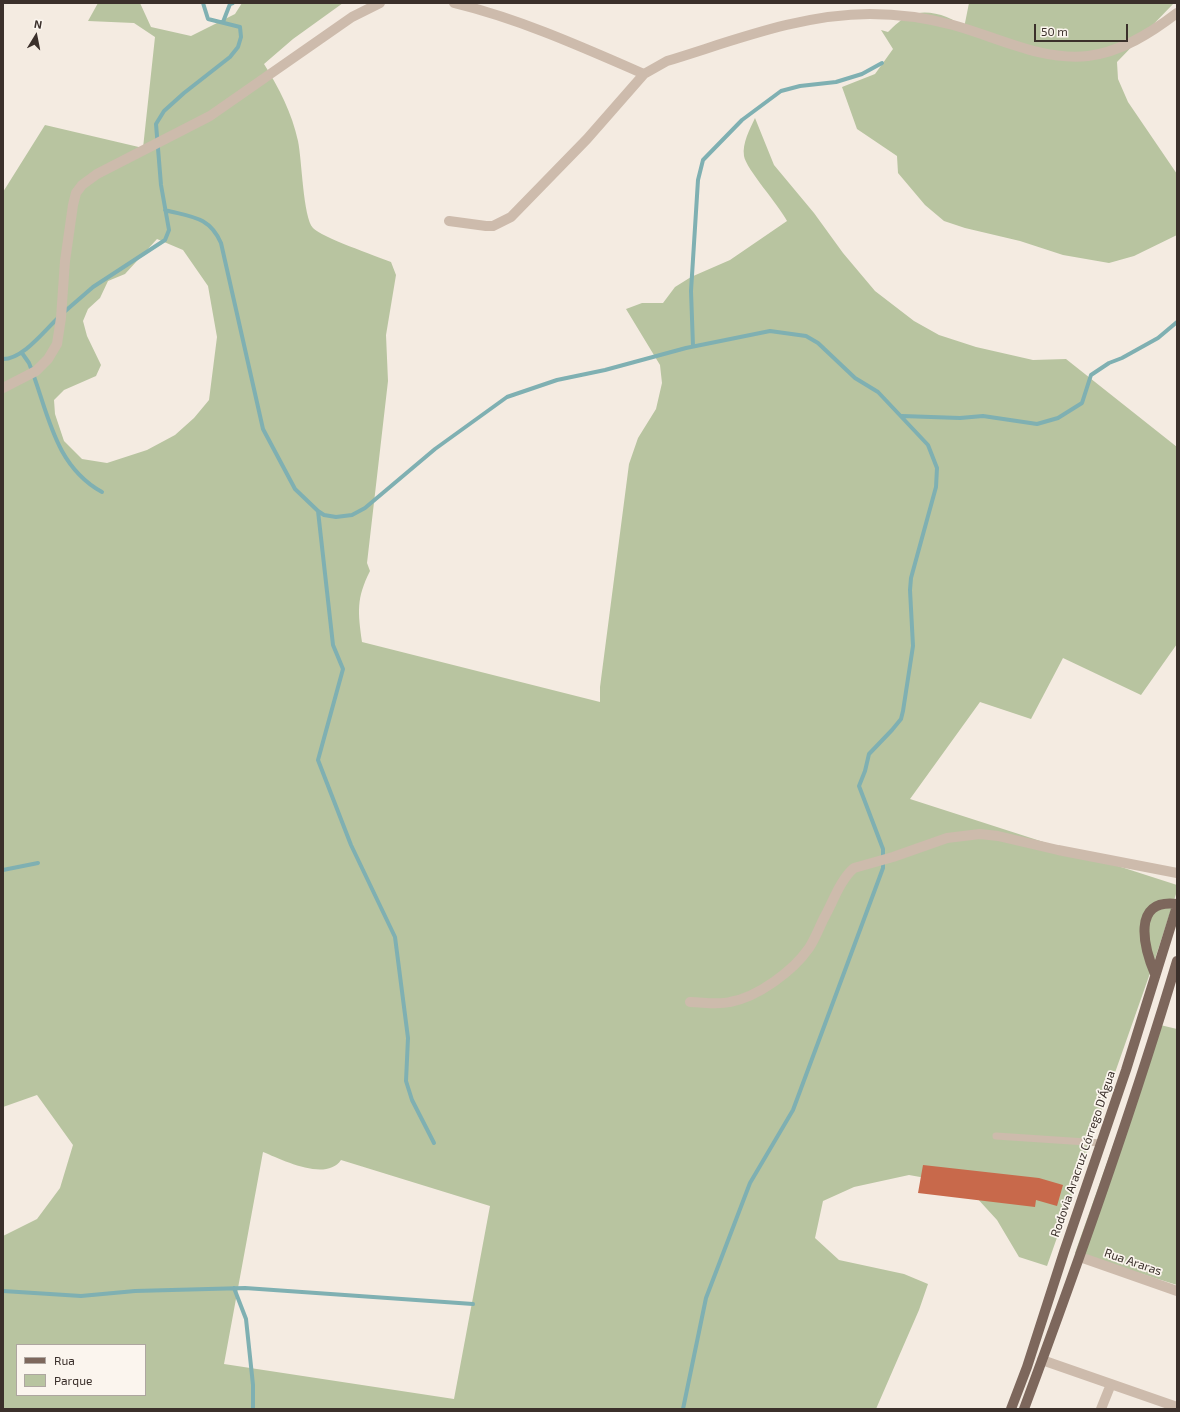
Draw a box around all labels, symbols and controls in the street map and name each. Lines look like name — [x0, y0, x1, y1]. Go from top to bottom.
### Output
north arrow — [16, 16, 56, 56]
scale bar — [1036, 16, 1130, 42]
text: N — [33, 17, 43, 31]
text: 50 m — [1041, 24, 1068, 38]
street label: Rodovia Aracruz Córrego D'Água — [1048, 1069, 1118, 1239]
street label: Rua Araras — [1102, 1245, 1164, 1279]
legend — [16, 1344, 146, 1396]
text: Rua — [54, 1353, 75, 1367]
text: Parque — [54, 1373, 92, 1387]

